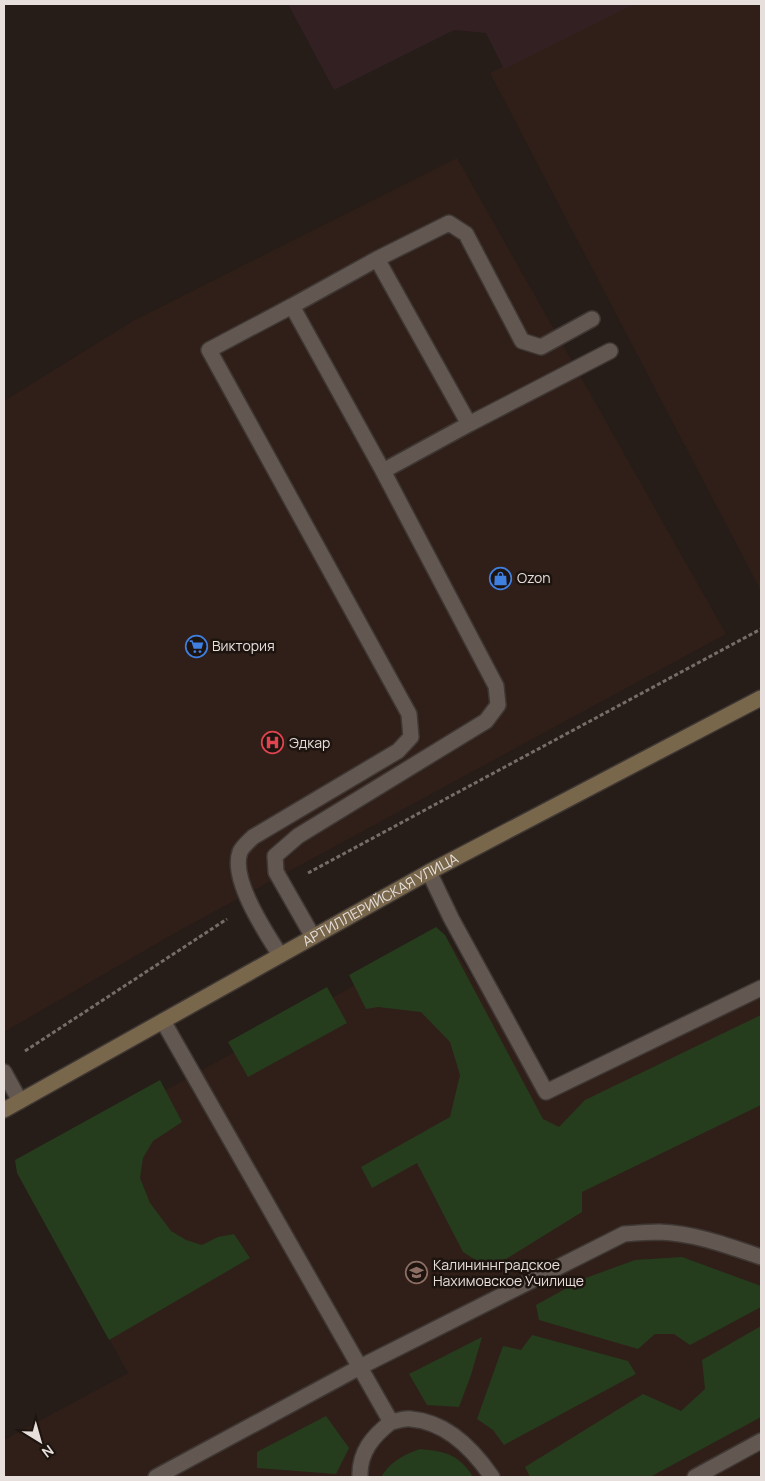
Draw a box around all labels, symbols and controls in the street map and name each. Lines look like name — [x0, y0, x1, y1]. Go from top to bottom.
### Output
shop icon: Ozon — [489, 566, 513, 590]
place label: Ozon — [517, 568, 551, 587]
supermarket icon: Виктория — [184, 634, 208, 658]
place label: Виктория — [212, 636, 275, 655]
hospital icon: Эдкар — [261, 731, 285, 755]
place label: Эдкар — [289, 733, 330, 752]
street label: АРТИЛЛЕРИЙСКАЯ УЛИЦА — [299, 848, 461, 950]
place label: Калининнградское Нахимовское Училище — [433, 1255, 584, 1290]
school or university icon: Калининнградское Нахимовское Училище — [405, 1261, 429, 1285]
north arrow — [15, 1416, 65, 1466]
text: N — [38, 1441, 58, 1462]

